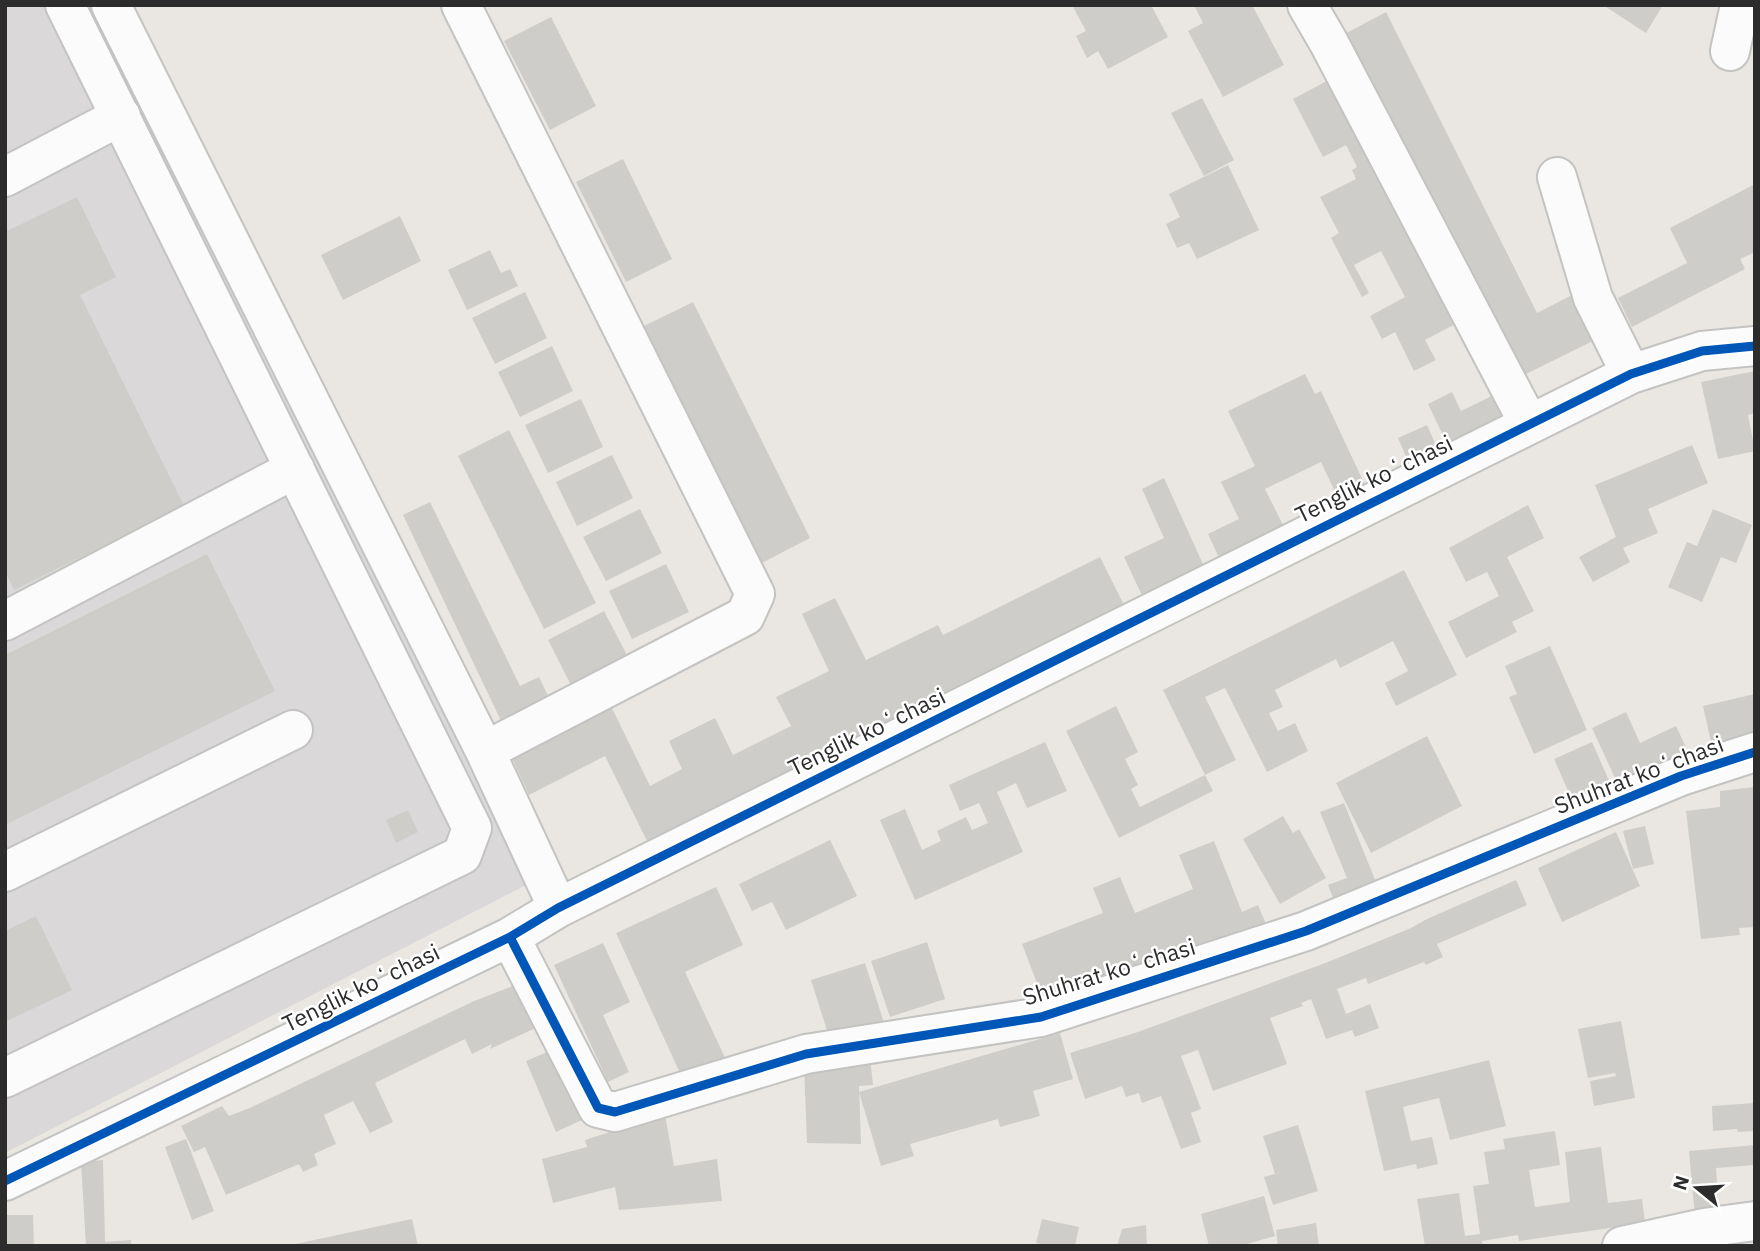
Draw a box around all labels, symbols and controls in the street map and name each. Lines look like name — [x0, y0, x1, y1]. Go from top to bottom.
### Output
street label: Tenglik koʻchasi — [1290, 427, 1457, 529]
street label: Tenglik koʻchasi — [783, 680, 950, 782]
street label: Shuhrat koʻchasi — [1550, 728, 1728, 820]
street label: Shuhrat koʻchasi — [1019, 931, 1199, 1012]
street label: Tenglik koʻchasi — [277, 936, 444, 1038]
north arrow — [1662, 1153, 1732, 1223]
text: N — [1667, 1172, 1694, 1193]

